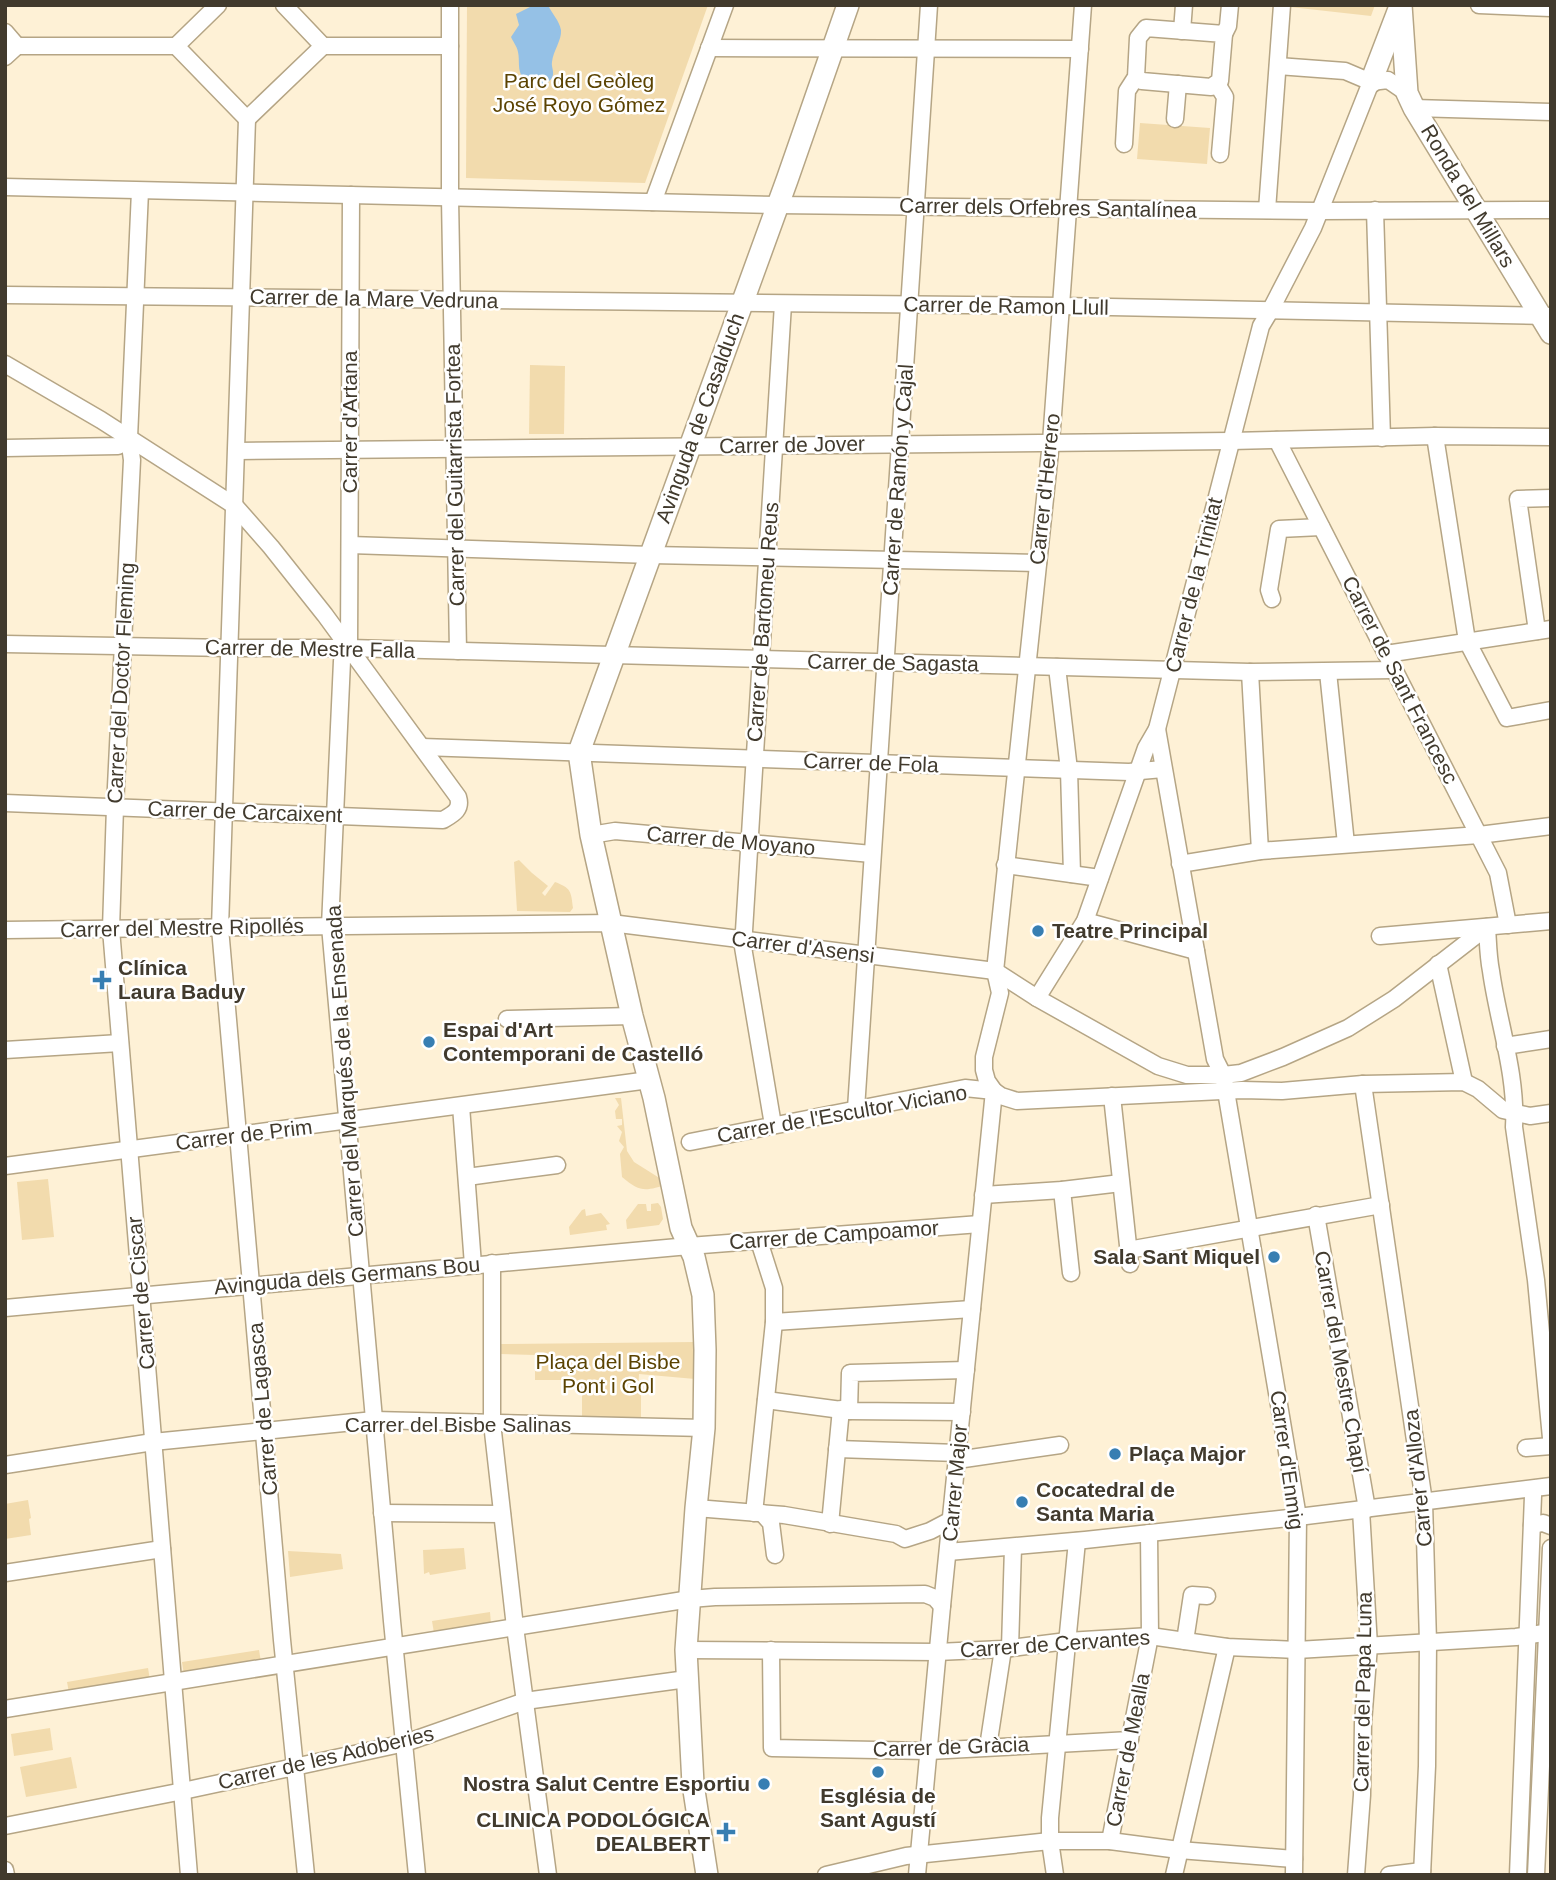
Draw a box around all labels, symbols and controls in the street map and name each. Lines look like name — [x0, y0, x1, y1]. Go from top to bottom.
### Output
park label: Parc del Geòleg José Royo Gómez — [493, 69, 665, 116]
street label: Ronda del Millars — [1417, 120, 1520, 271]
street label: Carrer dels Orfebres Santalínea — [899, 193, 1197, 222]
street label: Carrer de la Mare Vedruna — [250, 285, 499, 312]
street label: Carrer de Ramon Llull — [903, 292, 1109, 319]
street label: Avinguda de Casalduch — [651, 310, 748, 526]
street label: Carrer del Guitarrista Fortea — [441, 343, 468, 606]
street label: Carrer d'Artana — [338, 350, 361, 493]
street label: Carrer de Ramón y Cajal — [878, 363, 917, 597]
street label: Carrer d'Herrero — [1025, 412, 1064, 566]
street label: Carrer de Jover — [719, 432, 865, 457]
street label: Carrer de la Trinitat — [1161, 495, 1226, 675]
street label: Carrer de Bartomeu Reus — [743, 501, 782, 743]
street label: Carrer del Doctor Fleming — [103, 562, 138, 804]
street label: Carrer de Sant Francesc — [1338, 572, 1463, 787]
street label: Carrer de Mestre Falla — [205, 635, 416, 662]
street label: Carrer de Sagasta — [807, 650, 979, 676]
street label: Carrer de Fola — [803, 749, 939, 776]
street label: Carrer de Carcaixent — [147, 797, 343, 826]
street label: Carrer de Moyano — [646, 822, 816, 859]
street label: Carrer del Marqués de la Ensenada — [321, 904, 368, 1238]
street label: Carrer del Mestre Ripollés — [60, 914, 304, 941]
place label: Teatre Principal — [1052, 919, 1208, 942]
marker: Teatre Principal — [1030, 923, 1046, 939]
street label: Carrer d'Asensi — [730, 926, 876, 967]
place label: Clínica Laura Baduy — [118, 956, 246, 1003]
marker: Clínica Laura Baduy — [92, 970, 112, 990]
place label: Espai d'Art Contemporani de Castelló — [443, 1018, 703, 1065]
marker: Espai d'Art Contemporani de Castelló — [421, 1034, 437, 1050]
street label: Carrer de l'Escultor Viciano — [715, 1080, 969, 1147]
street label: Carrer de Prim — [174, 1115, 314, 1154]
street label: Carrer de Ciscar — [122, 1215, 159, 1371]
street label: Carrer de Campoamor — [728, 1216, 940, 1253]
place label: Sala Sant Miquel — [1093, 1245, 1260, 1268]
marker: Sala Sant Miquel — [1266, 1249, 1282, 1265]
street label: Carrer del Mestre Chapí — [1311, 1249, 1372, 1475]
street label: Avinguda dels Germans Bou — [213, 1252, 481, 1299]
street label: Carrer de Lagasca — [243, 1321, 282, 1497]
park label: Plaça del Bisbe Pont i Gol — [536, 1350, 680, 1397]
street label: Carrer d'Enmig — [1266, 1389, 1309, 1531]
street label: Carrer d'Alloza — [1399, 1408, 1436, 1548]
street label: Carrer del Bisbe Salinas — [345, 1413, 571, 1436]
street label: Carrer Major — [938, 1423, 971, 1543]
place label: Plaça Major — [1129, 1442, 1246, 1465]
marker: Plaça Major — [1107, 1446, 1123, 1462]
place label: Cocatedral de Santa Maria — [1036, 1478, 1175, 1525]
marker: Cocatedral de Santa Maria — [1014, 1494, 1030, 1510]
street label: Carrer del Papa Luna — [1349, 1591, 1376, 1793]
street label: Carrer de Cervantes — [959, 1625, 1151, 1662]
street label: Carrer de Mealla — [1101, 1671, 1154, 1829]
street label: Carrer de les Adoberies — [216, 1721, 436, 1794]
street label: Carrer de Gràcia — [872, 1732, 1030, 1761]
marker: Església de Sant Agustí — [870, 1764, 886, 1780]
place label: Nostra Salut Centre Esportiu — [463, 1772, 750, 1795]
marker: Nostra Salut Centre Esportiu — [756, 1776, 772, 1792]
place label: Església de Sant Agustí — [820, 1784, 937, 1831]
place label: CLINICA PODOLÓGICA DEALBERT — [476, 1808, 710, 1855]
marker: CLINICA PODOLÓGICA DEALBERT — [716, 1822, 736, 1842]

